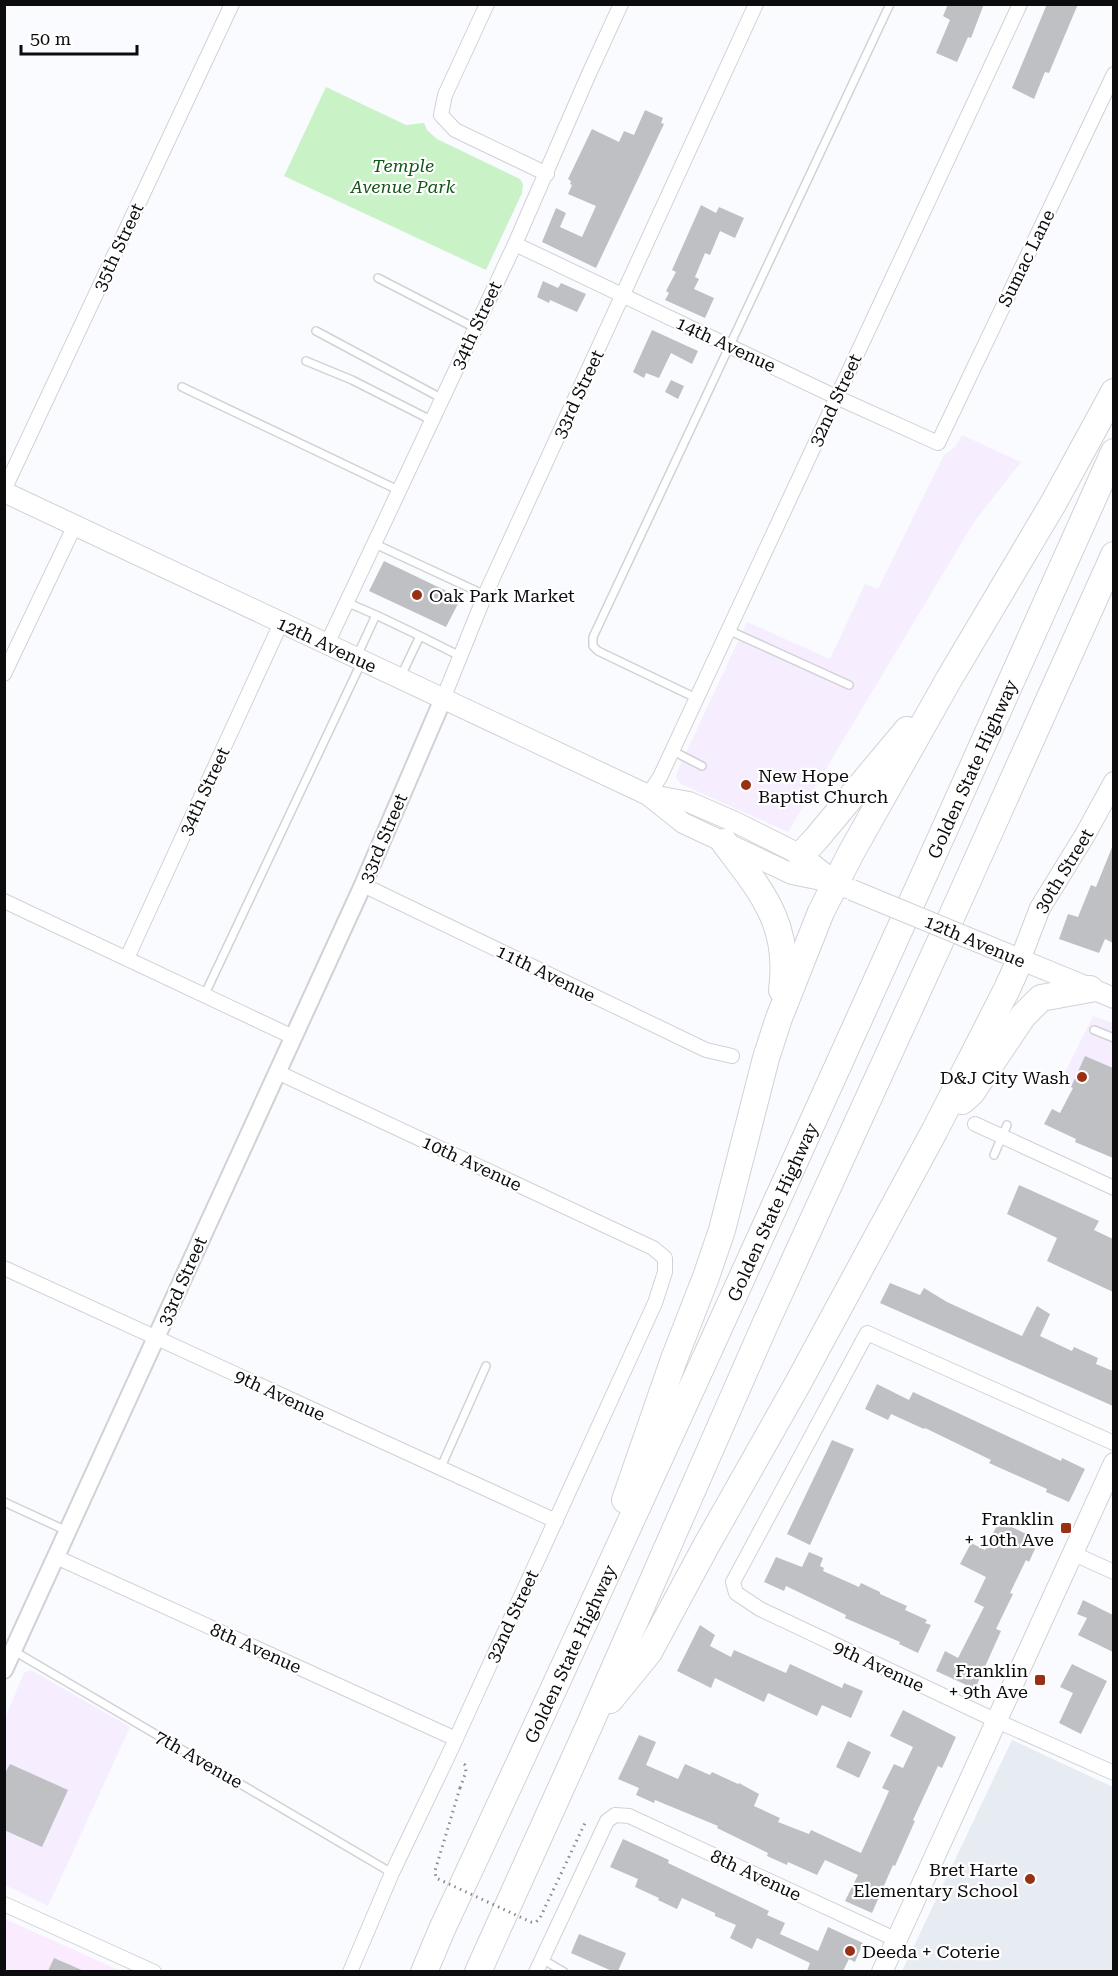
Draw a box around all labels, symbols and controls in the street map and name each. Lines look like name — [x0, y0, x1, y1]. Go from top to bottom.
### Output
scale bar — [21, 18, 136, 56]
text: 50 m — [30, 28, 71, 49]
park label: Temple Avenue Park — [350, 155, 455, 197]
street label: 35th Street — [88, 199, 148, 294]
street label: Sumac Lane — [993, 206, 1059, 310]
street label: 34th Street — [446, 277, 506, 372]
street label: 14th Avenue — [673, 312, 779, 376]
street label: 33rd Street — [548, 346, 608, 442]
street label: 32nd Street — [804, 350, 866, 450]
place label: Oak Park Market — [429, 585, 575, 606]
marker: Oak Park Market — [410, 588, 424, 602]
street label: 12th Avenue — [274, 612, 380, 676]
street label: Golden State Highway — [922, 676, 1021, 862]
street label: 34th Street — [174, 743, 234, 838]
place label: New Hope Baptist Church — [758, 765, 889, 807]
marker: New Hope Baptist Church — [739, 778, 753, 792]
street label: 33rd Street — [355, 790, 411, 886]
street label: 30th Street — [1029, 825, 1097, 916]
street label: 12th Avenue — [921, 910, 1029, 972]
street label: 11th Avenue — [493, 940, 599, 1006]
place label: D&J City Wash — [940, 1067, 1070, 1088]
marker: D&J City Wash — [1075, 1070, 1089, 1084]
street label: Golden State Highway — [722, 1119, 822, 1304]
street label: 10th Avenue — [419, 1131, 525, 1195]
street label: 33rd Street — [153, 1233, 211, 1329]
street label: 9th Avenue — [231, 1365, 329, 1425]
place label: Franklin + 10th Ave — [964, 1508, 1054, 1550]
marker: Franklin + 10th Ave — [1059, 1521, 1073, 1535]
street label: Golden State Highway — [520, 1561, 620, 1746]
street label: 32nd Street — [481, 1566, 543, 1666]
street label: 8th Avenue — [207, 1619, 305, 1677]
street label: 9th Avenue — [830, 1636, 928, 1696]
place label: Franklin + 9th Ave — [948, 1660, 1028, 1702]
marker: Franklin + 9th Ave — [1033, 1673, 1047, 1687]
street label: 7th Avenue — [152, 1726, 247, 1793]
street label: 8th Avenue — [707, 1845, 805, 1905]
place label: Bret Harte Elementary School — [853, 1859, 1018, 1901]
marker: Bret Harte Elementary School — [1023, 1872, 1037, 1886]
place label: Deeda + Coterie — [862, 1941, 1000, 1962]
marker: Deeda + Coterie — [843, 1944, 857, 1958]

